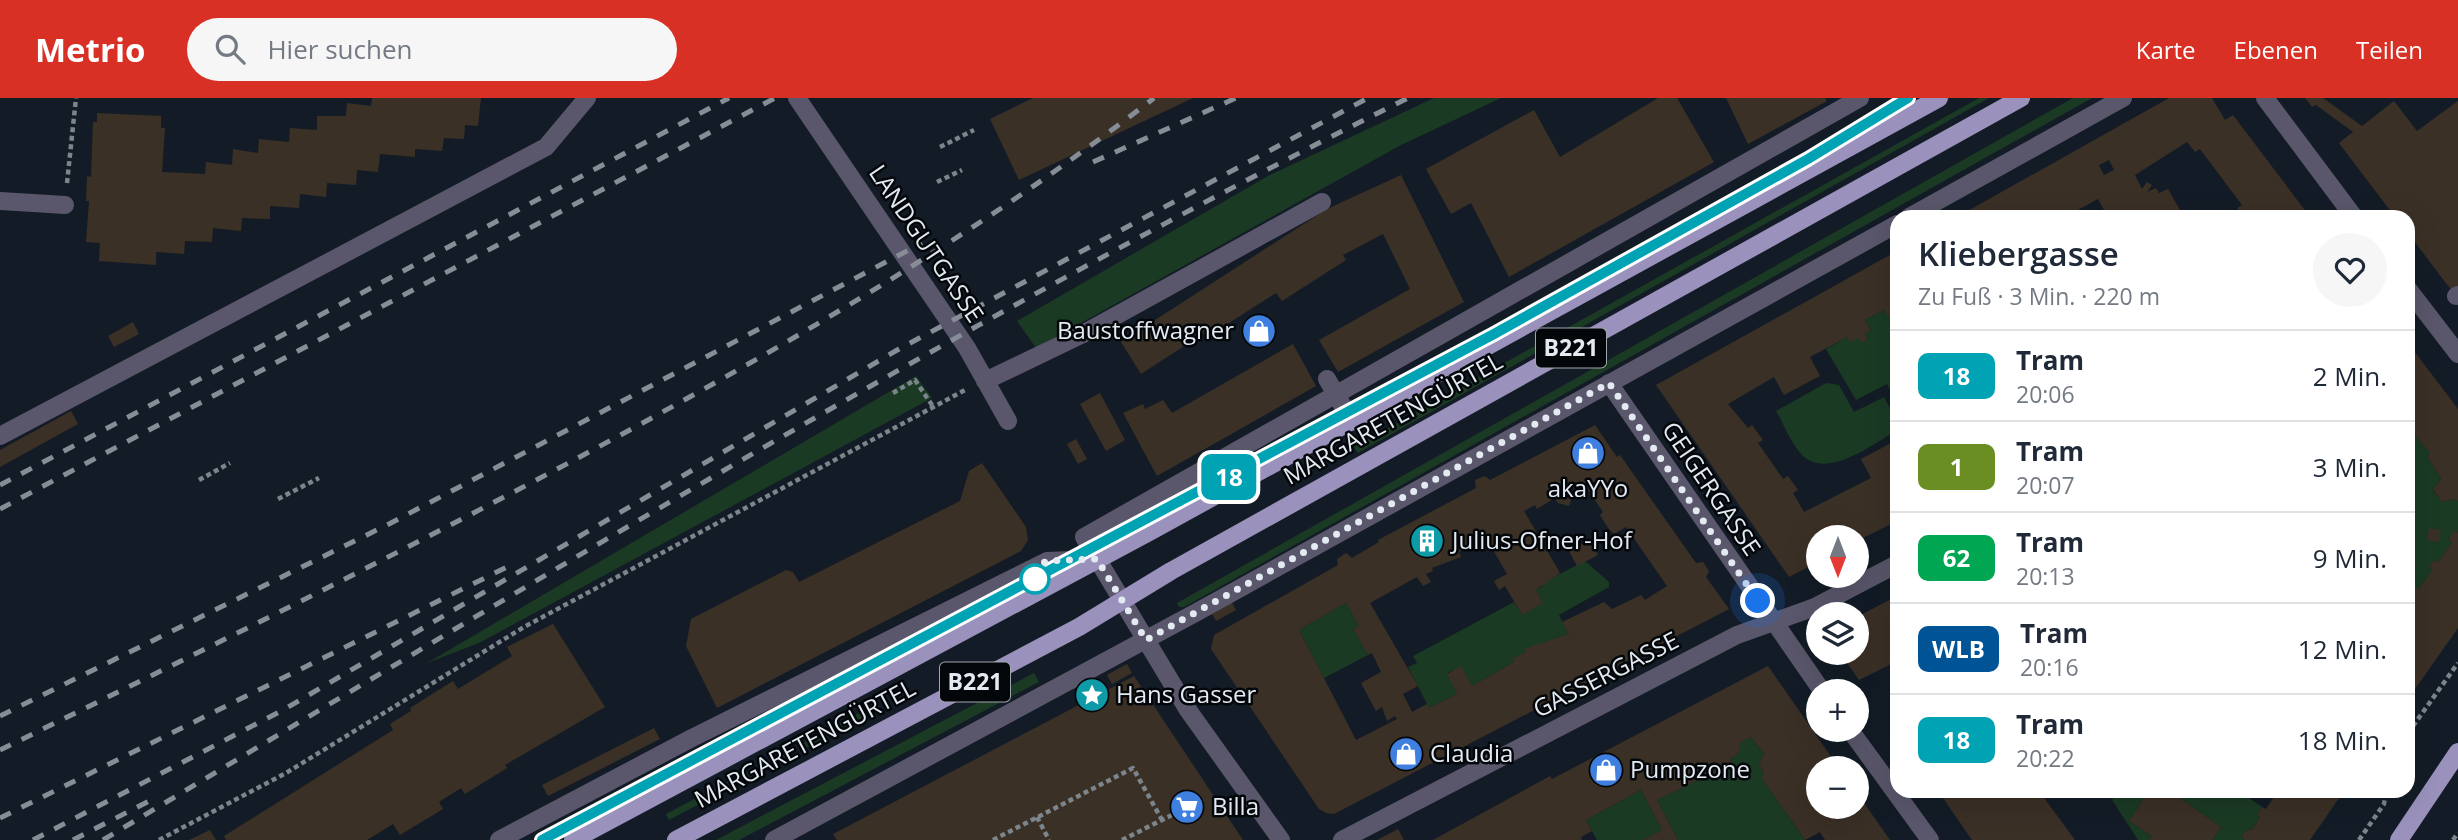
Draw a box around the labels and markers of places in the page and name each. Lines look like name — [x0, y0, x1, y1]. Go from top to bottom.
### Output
shop icon: Baustoffwagner — [1240, 312, 1278, 350]
place label: Baustoffwagner — [1057, 313, 1234, 346]
shop icon: akaYYo — [1569, 434, 1607, 472]
place label: akaYYo — [1548, 471, 1628, 504]
building icon: Julius-Ofner-Hof — [1408, 522, 1446, 560]
place label: Julius-Ofner-Hof — [1450, 523, 1634, 556]
unlabelled marker — [1020, 564, 1050, 594]
place icon: Hans Gasser — [1073, 676, 1111, 714]
place label: Hans Gasser — [1116, 677, 1257, 710]
shop icon: Claudia — [1387, 735, 1425, 773]
place label: Claudia — [1430, 736, 1513, 769]
shop icon: Pumpzone — [1587, 751, 1625, 789]
place label: Pumpzone — [1630, 752, 1750, 785]
supermarket icon: Billa — [1168, 788, 1206, 826]
place label: Billa — [1212, 789, 1259, 822]

